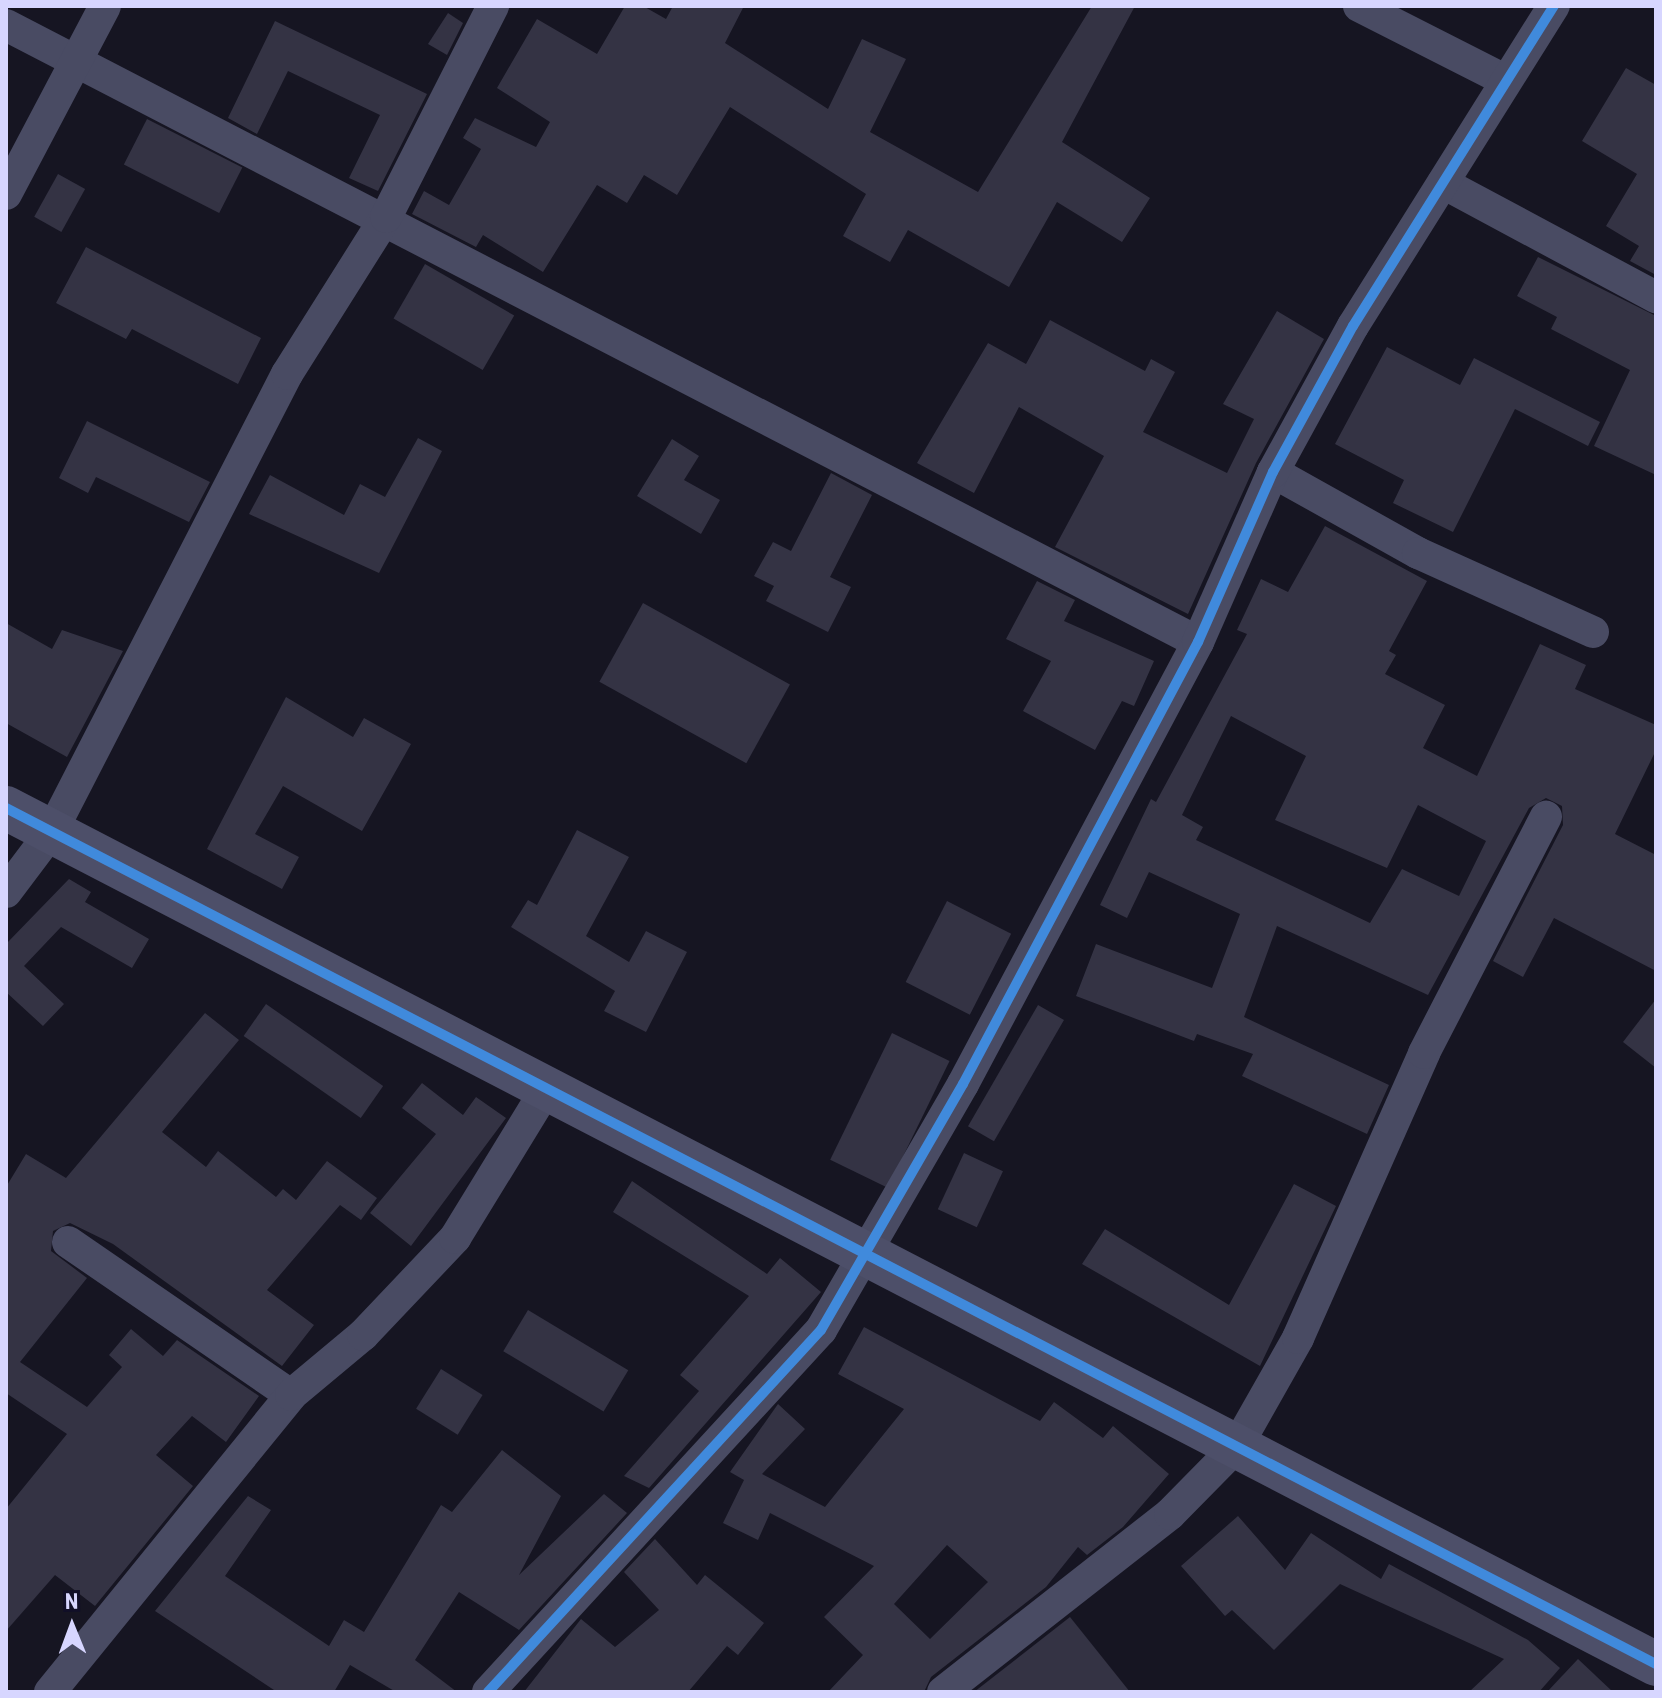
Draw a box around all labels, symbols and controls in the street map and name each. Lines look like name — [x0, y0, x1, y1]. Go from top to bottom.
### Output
north arrow — [32, 1586, 112, 1666]
text: N — [65, 1589, 79, 1614]

